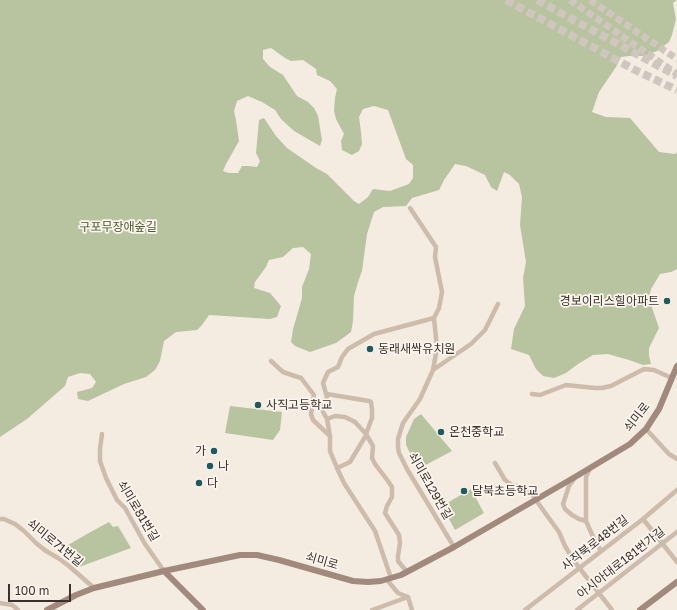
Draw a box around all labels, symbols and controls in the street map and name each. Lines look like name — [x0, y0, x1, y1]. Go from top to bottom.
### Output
park label: 구포무장애숲길 — [79, 220, 157, 234]
place label: 경보이리스힐아파트 — [560, 294, 659, 308]
marker: 경보이리스힐아파트 — [662, 296, 672, 306]
place label: 동래새싹유치원 — [378, 342, 455, 356]
marker: 동래새싹유치원 — [365, 344, 375, 354]
place label: 사직고등학교 — [266, 398, 332, 412]
marker: 사직고등학교 — [253, 400, 263, 410]
street label: 쇠미로 — [621, 400, 653, 434]
place label: 온천중학교 — [449, 425, 504, 439]
marker: 온천중학교 — [436, 427, 446, 437]
place label: 가 — [195, 444, 206, 458]
marker: 가 — [209, 446, 219, 456]
street label: 쇠미로129번길 — [405, 450, 455, 522]
place label: 나 — [218, 459, 229, 473]
marker: 나 — [205, 461, 215, 471]
place label: 다 — [207, 476, 218, 490]
street label: 쇠미로81번길 — [114, 478, 162, 544]
marker: 다 — [194, 478, 204, 488]
place label: 달북초등학교 — [472, 484, 538, 498]
marker: 달북초등학교 — [459, 486, 469, 496]
street label: 사직북로48번길 — [559, 512, 631, 574]
street label: 쇠미로71번길 — [24, 516, 86, 570]
street label: 아시아대로181번가길 — [574, 524, 668, 602]
street label: 쇠미로 — [304, 550, 340, 572]
scale bar — [10, 576, 73, 602]
text: 100 m — [15, 583, 49, 598]

